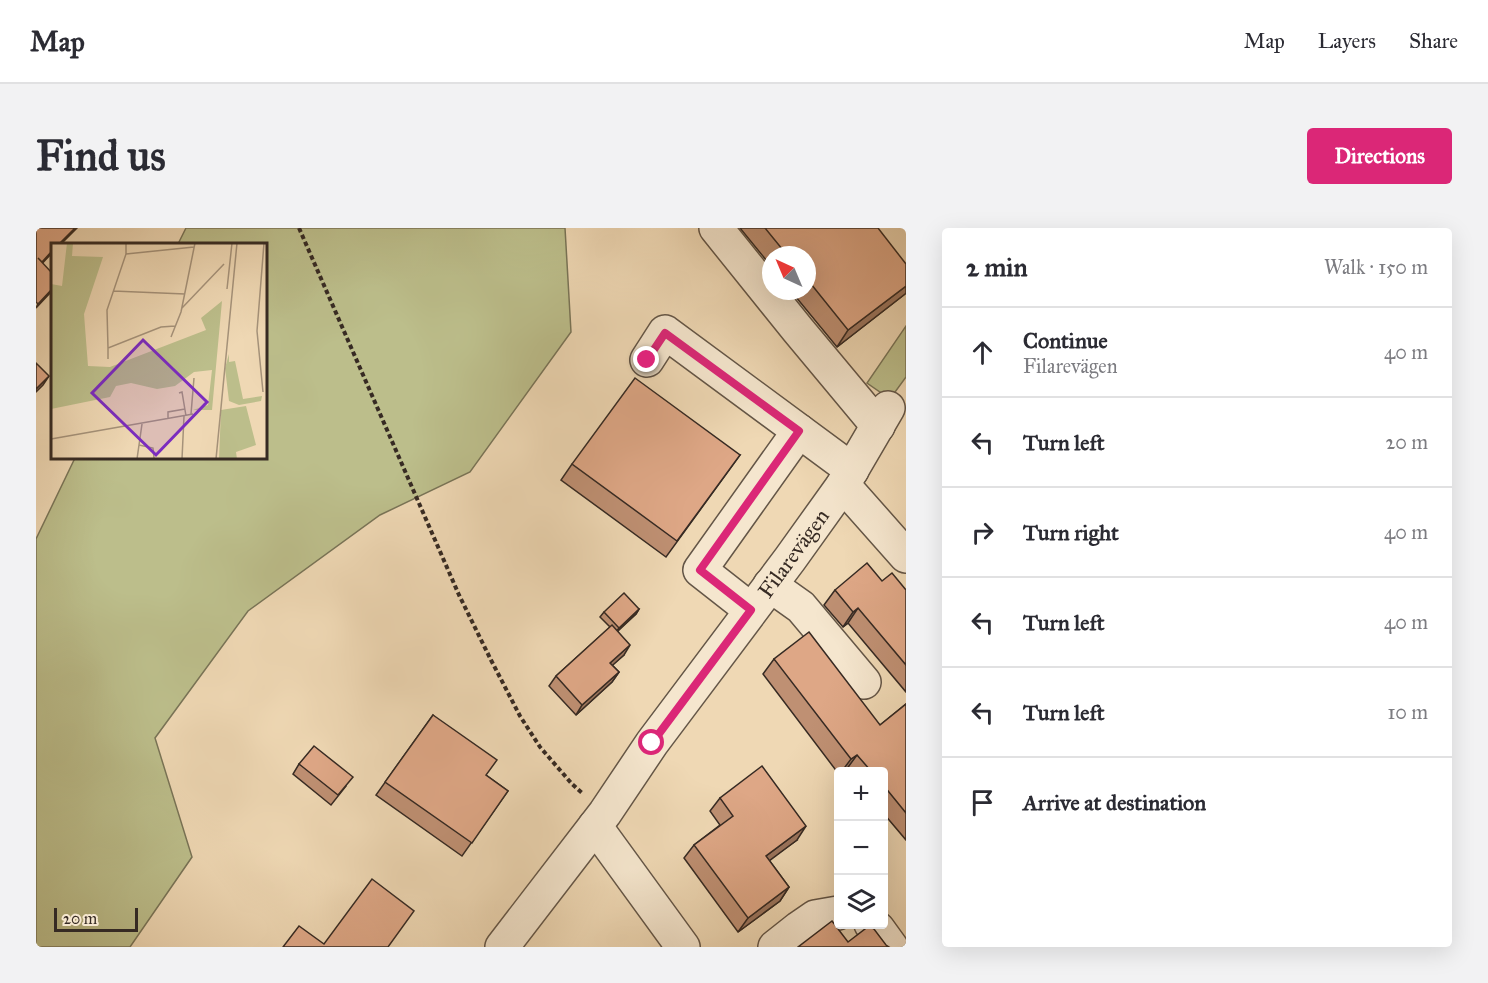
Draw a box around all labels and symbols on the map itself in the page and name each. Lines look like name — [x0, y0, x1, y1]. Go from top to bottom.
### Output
inset map — [51, 243, 267, 459]
north arrow — [762, 246, 816, 300]
route end — [633, 346, 659, 372]
street label: Filarevägen — [752, 503, 835, 603]
route start — [638, 729, 664, 755]
scale bar — [54, 905, 138, 932]

